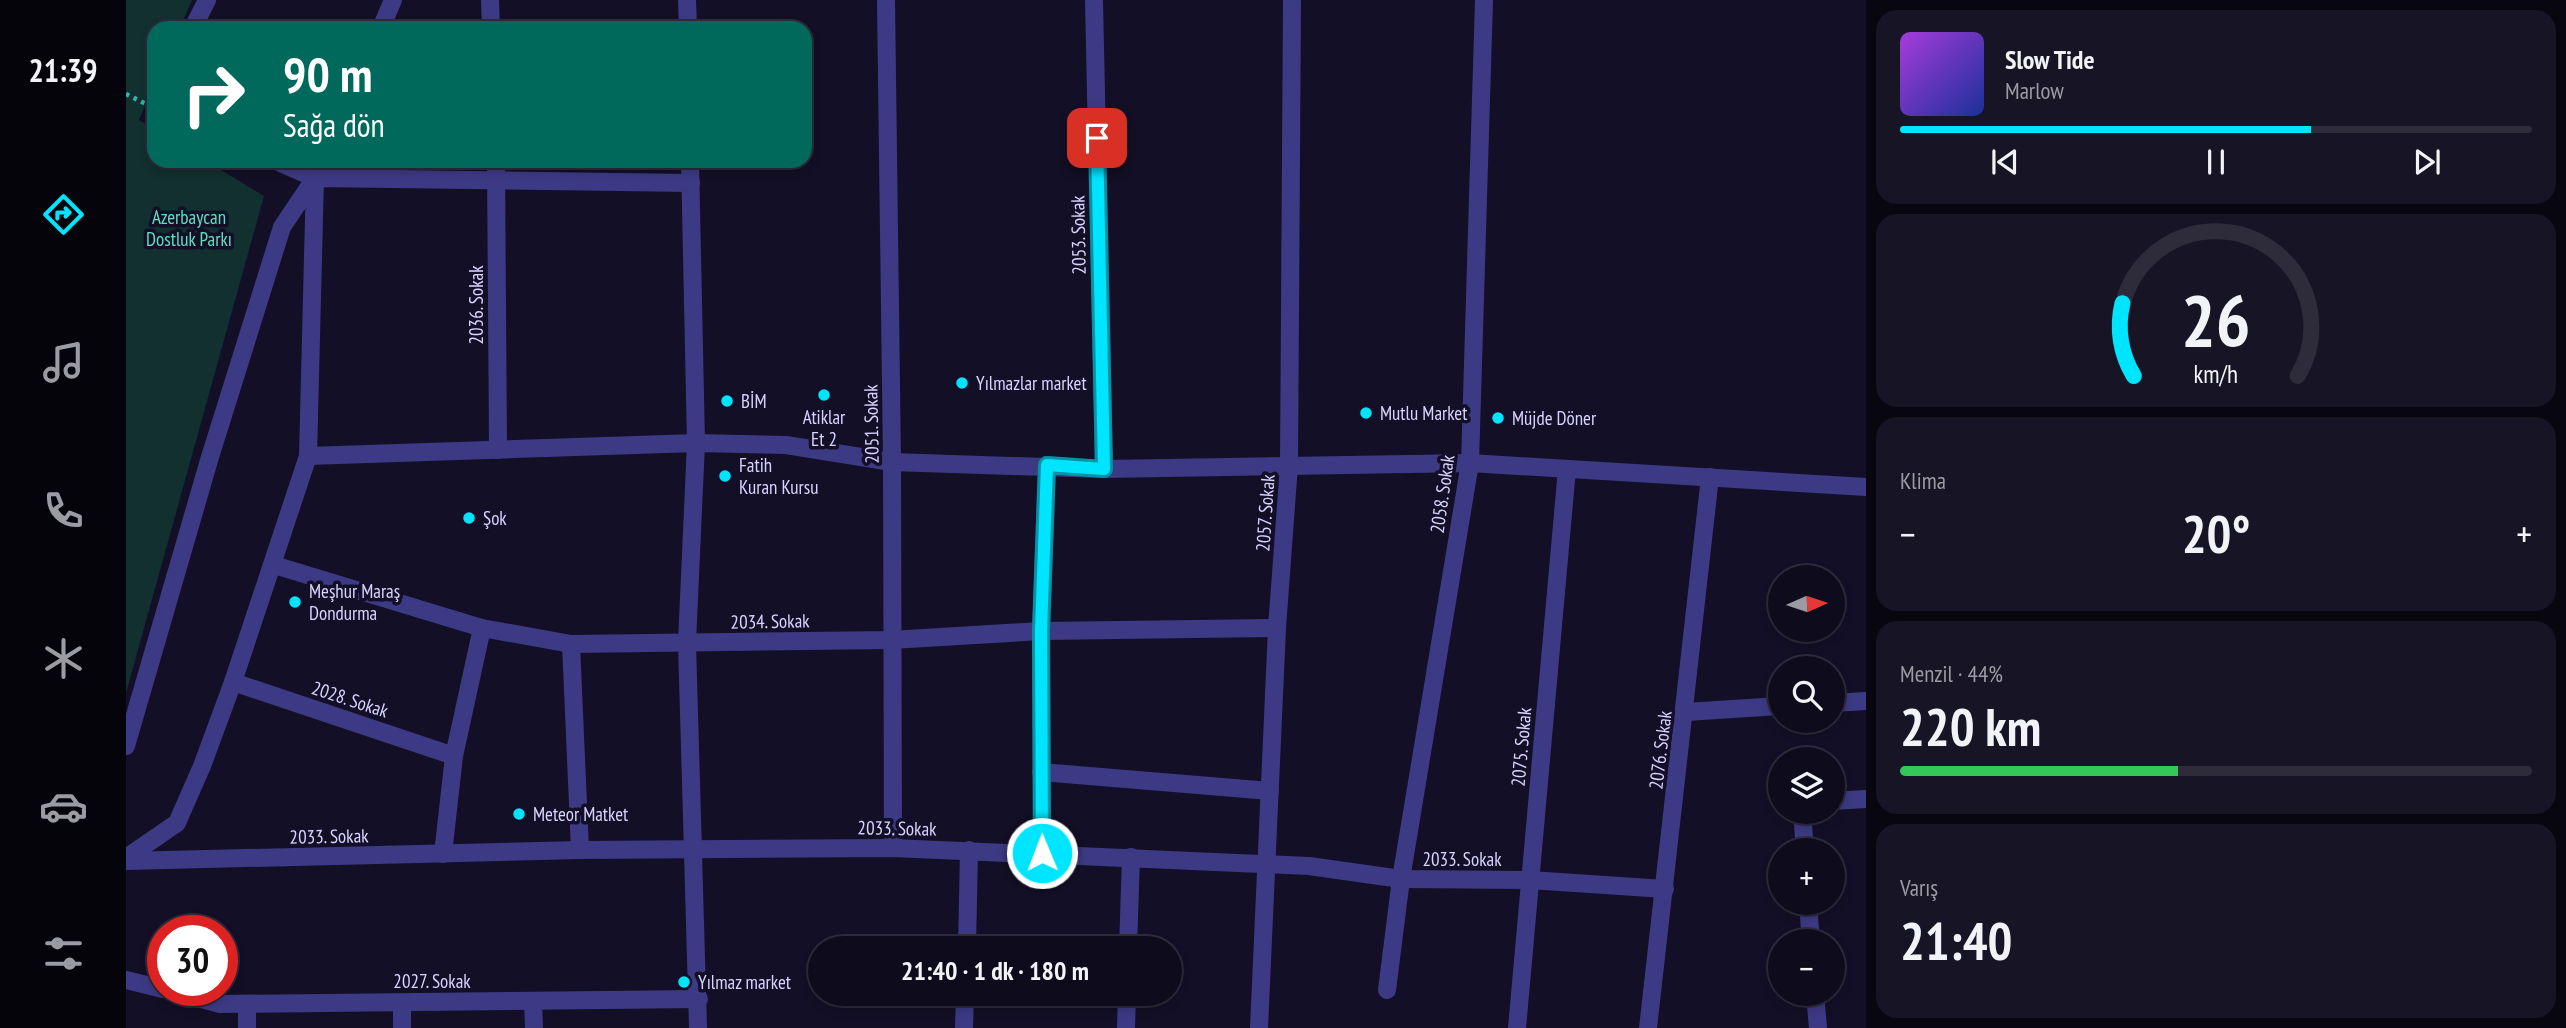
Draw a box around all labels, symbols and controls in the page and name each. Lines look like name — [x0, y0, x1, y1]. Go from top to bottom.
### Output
text: 90 m — [283, 42, 372, 106]
text: Slow Tide — [2005, 43, 2095, 76]
text: 21:39 — [28, 49, 98, 91]
icon: right — [168, 49, 259, 140]
text: Marlow — [2005, 76, 2064, 105]
text: Sağa dön — [283, 104, 385, 146]
pin — [1067, 108, 1127, 168]
icon: arrive — [1078, 119, 1116, 157]
icon: previous — [1986, 143, 2024, 181]
icon: pause — [2197, 143, 2235, 181]
icon: next — [2408, 143, 2446, 181]
icon: directions — [39, 190, 88, 239]
street label: 2053. Sokak — [1065, 195, 1091, 275]
park label: Azerbaycan Dostluk Parkı — [146, 205, 232, 251]
street label: 2036. Sokak — [464, 265, 488, 345]
text: 26 — [2181, 273, 2251, 367]
icon: music — [39, 338, 88, 387]
text: km/h — [2194, 358, 2238, 390]
place label: Yılmazlar market — [976, 371, 1087, 395]
marker: Yılmazlar market — [954, 375, 970, 391]
street label: 2051. Sokak — [858, 384, 884, 464]
marker: Atiklar Et 2 — [816, 387, 832, 403]
place label: BİM — [741, 389, 766, 413]
marker: BİM — [719, 393, 735, 409]
place label: Mutlu Market — [1380, 401, 1468, 425]
place label: Atiklar Et 2 — [803, 405, 846, 451]
marker: Mutlu Market — [1358, 405, 1374, 421]
place label: Müjde Döner — [1512, 406, 1597, 430]
marker: Müjde Döner — [1490, 410, 1506, 426]
place label: Fatih Kuran Kursu — [739, 453, 818, 499]
street label: 2058. Sokak — [1425, 453, 1459, 535]
text: Klima — [1900, 466, 1946, 495]
marker: Fatih Kuran Kursu — [717, 468, 733, 484]
street label: 2057. Sokak — [1250, 473, 1280, 552]
icon: phone — [39, 486, 88, 535]
text: 20° — [2182, 500, 2250, 567]
place label: Şok — [483, 506, 507, 530]
text: − — [1900, 509, 1916, 558]
text: + — [2516, 509, 2532, 558]
marker: Şok — [461, 510, 477, 526]
north arrow — [1768, 565, 1844, 642]
map controls — [1768, 565, 1845, 1006]
place label: Meşhur Maraş Dondurma — [309, 579, 400, 625]
marker: Meşhur Maraş Dondurma — [287, 594, 303, 610]
street label: 2034. Sokak — [730, 608, 810, 634]
icon: climate — [39, 634, 88, 683]
button: search — [1768, 656, 1845, 733]
text: Menzil · 44% — [1900, 659, 2003, 688]
street label: 2028. Sokak — [309, 675, 392, 723]
text: 220 km — [1900, 693, 2041, 760]
street label: 2075. Sokak — [1506, 706, 1536, 787]
street label: 2076. Sokak — [1643, 709, 1677, 791]
button: layers — [1768, 747, 1845, 824]
icon: car — [39, 782, 88, 831]
place label: Meteor Matket — [533, 802, 629, 826]
marker: Meteor Matket — [511, 806, 527, 822]
street label: 2033. Sokak — [857, 815, 937, 841]
position arrow — [1005, 816, 1079, 890]
street label: 2033. Sokak — [289, 823, 369, 849]
button: + — [1768, 838, 1845, 915]
street label: 2033. Sokak — [1422, 847, 1502, 871]
text: Varış — [1900, 873, 1938, 902]
text: 21:40 — [1900, 907, 2012, 974]
speed limit sign: 30 — [147, 915, 238, 1006]
icon: filters — [39, 929, 88, 978]
button: − — [1768, 929, 1845, 1006]
text: 21:40 · 1 dk · 180 m — [901, 954, 1089, 987]
street label: 2027. Sokak — [393, 969, 471, 993]
place label: Yılmaz market — [698, 970, 792, 994]
marker: Yılmaz market — [676, 974, 692, 990]

